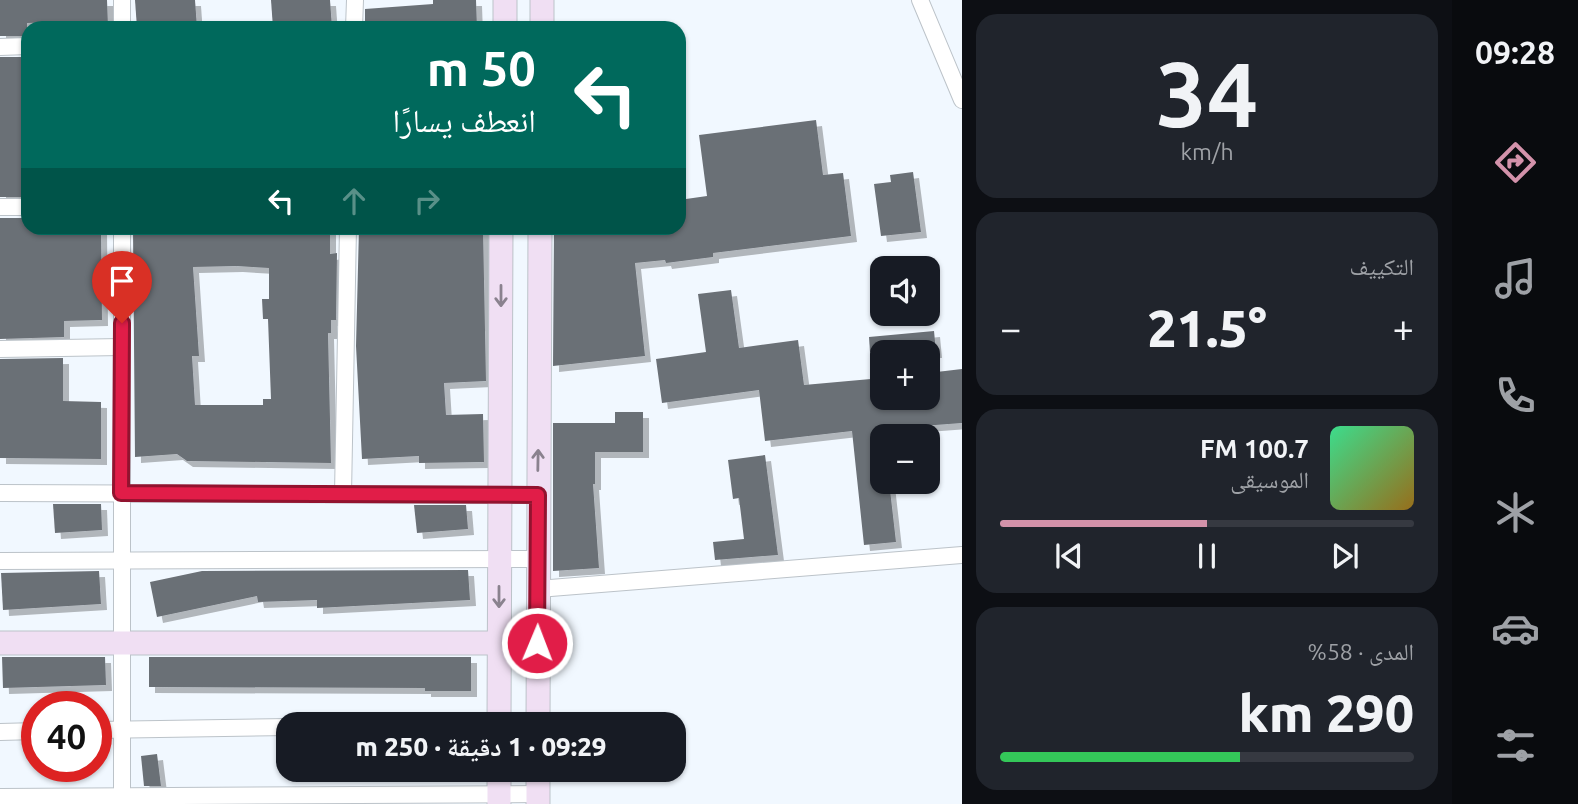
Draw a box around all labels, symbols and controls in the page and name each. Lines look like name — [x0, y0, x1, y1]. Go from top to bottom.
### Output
text: 09:28 — [1475, 34, 1555, 70]
text: 50 m — [427, 40, 536, 95]
text: 34 — [1156, 42, 1258, 144]
icon: left — [560, 49, 651, 140]
text: انعطف يسارًا — [392, 102, 536, 138]
icon: directions — [1491, 138, 1540, 187]
text: km/h — [1180, 139, 1234, 164]
icon: left — [262, 182, 300, 220]
icon: ahead — [335, 182, 373, 220]
icon: right — [408, 182, 446, 220]
pin — [92, 251, 152, 323]
text: التكييف — [1349, 254, 1414, 279]
icon: music — [1491, 254, 1540, 303]
map controls — [870, 256, 940, 494]
button: sound — [870, 256, 940, 326]
icon: arrive — [103, 262, 141, 300]
one-way arrow — [494, 284, 508, 307]
text: 21.5° — [1147, 299, 1267, 357]
text: − — [1000, 307, 1021, 349]
text: + — [1393, 307, 1414, 349]
button: + — [870, 340, 940, 410]
icon: phone — [1491, 371, 1540, 420]
button: − — [870, 424, 940, 494]
text: 100.7 FM — [1200, 434, 1309, 463]
one-way arrow — [531, 449, 545, 472]
text: الموسيقى — [1230, 467, 1309, 492]
icon: climate — [1491, 488, 1540, 537]
icon: previous — [1050, 537, 1088, 575]
icon: pause — [1188, 537, 1226, 575]
icon: next — [1326, 537, 1364, 575]
one-way arrow — [492, 585, 506, 608]
icon: car — [1491, 604, 1540, 653]
position arrow — [500, 606, 574, 680]
text: المدى · 58% — [1308, 639, 1414, 664]
text: 290 km — [1239, 684, 1414, 742]
speed limit sign: 40 — [21, 691, 112, 782]
icon: filters — [1491, 721, 1540, 770]
text: 09:29 · 1 دقيقة · 250 m — [355, 732, 607, 761]

